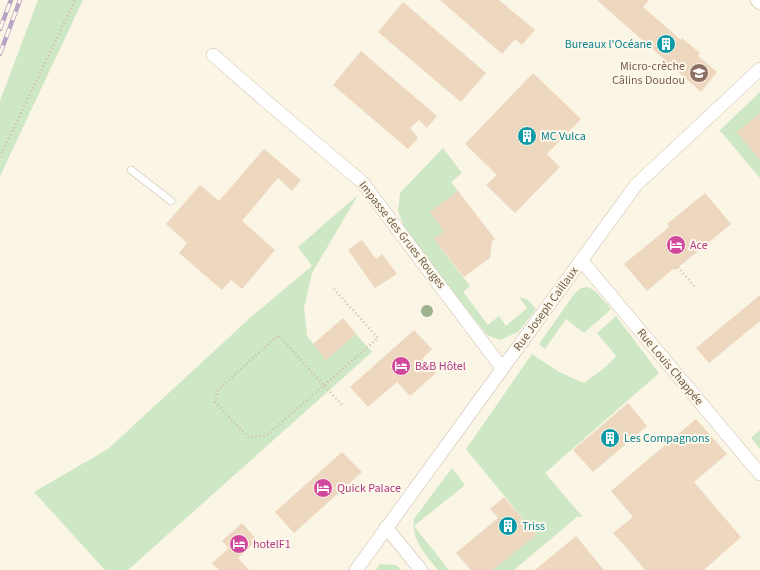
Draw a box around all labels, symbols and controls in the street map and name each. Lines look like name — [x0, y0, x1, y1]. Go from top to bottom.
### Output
building icon: Bureaux l'Océane — [655, 33, 677, 55]
place label: Bureaux l'Océane — [565, 36, 652, 53]
place label: Micro-crèche Câlins Doudou — [612, 58, 685, 89]
school or university icon: Micro-crèche Câlins Doudou — [688, 62, 710, 84]
building icon: MC Vulca — [516, 125, 538, 147]
place label: MC Vulca — [541, 128, 586, 145]
street label: Impasse des Grues Rouges — [355, 178, 449, 292]
hotel icon: Ace — [665, 234, 687, 256]
place label: Ace — [690, 237, 708, 254]
street label: Rue Joseph Caillaux — [510, 263, 583, 355]
street label: Rue Louis Chappée — [633, 325, 707, 409]
hotel icon: B&B Hôtel — [390, 355, 412, 377]
place label: B&B Hôtel — [415, 358, 466, 375]
building icon: Les Compagnons — [599, 427, 621, 449]
place label: Les Compagnons — [624, 430, 710, 447]
hotel icon: Quick Palace — [312, 477, 334, 499]
place label: Quick Palace — [337, 480, 401, 497]
building icon: Triss — [497, 515, 519, 537]
place label: Triss — [522, 518, 545, 535]
hotel icon: hotelF1 — [228, 533, 250, 555]
place label: hotelF1 — [253, 536, 291, 553]

